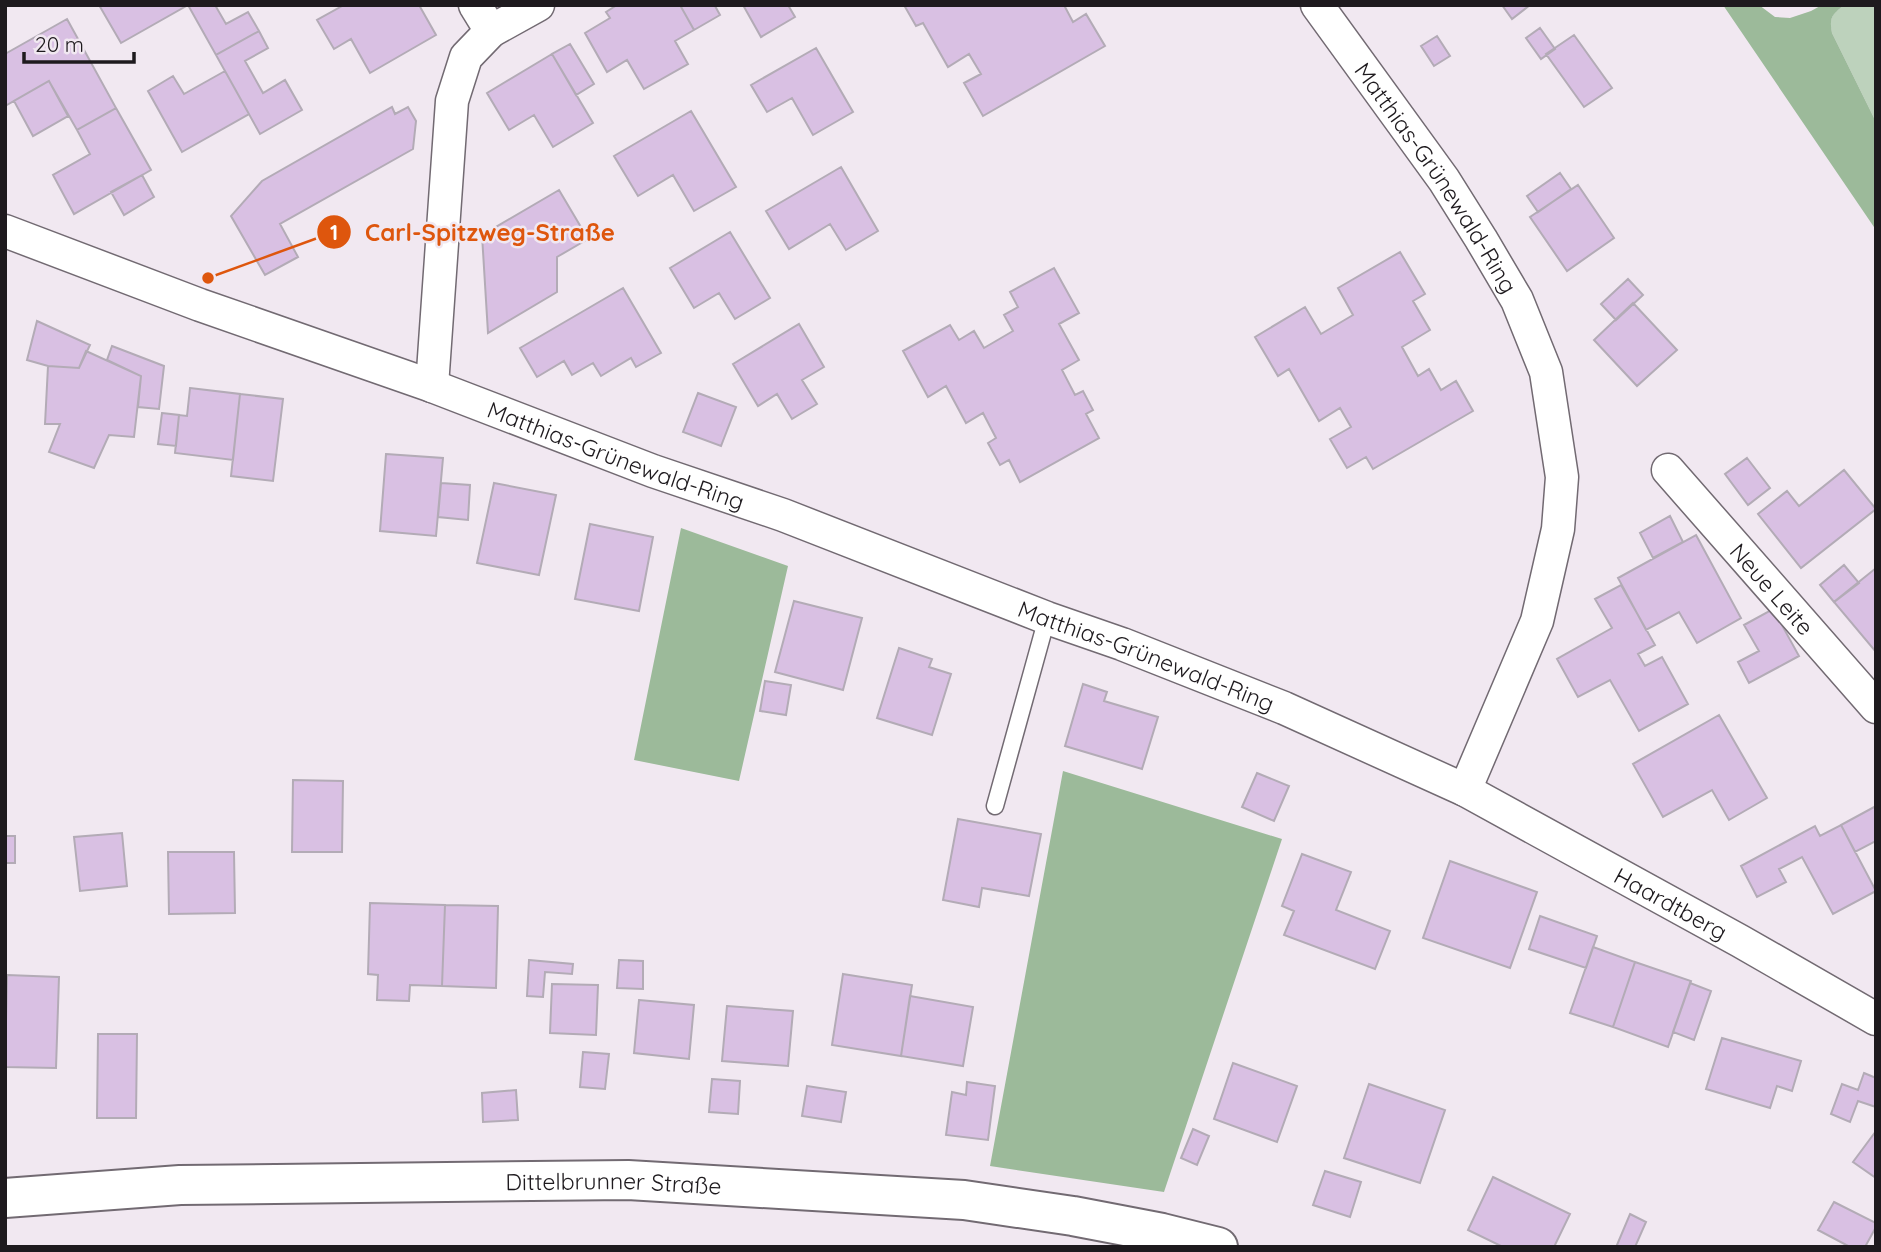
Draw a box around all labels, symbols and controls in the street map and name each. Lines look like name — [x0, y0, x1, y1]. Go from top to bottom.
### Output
scale bar — [24, 21, 135, 65]
text: 20 m — [35, 31, 84, 57]
street label: Matthias-Grünewald-Ring — [1349, 56, 1524, 298]
callout: Carl-Spitzweg-Straße — [317, 210, 629, 255]
text: Carl-Spitzweg-Straße — [365, 217, 615, 247]
text: 1 — [330, 219, 338, 245]
street label: Matthias-Grünewald-Ring — [483, 394, 748, 515]
street label: Neue Leite — [1724, 537, 1820, 641]
street label: Matthias-Grünewald-Ring — [1014, 594, 1279, 717]
street label: Haardtberg — [1609, 860, 1733, 946]
street label: Dittelbrunner Straße — [505, 1165, 722, 1200]

